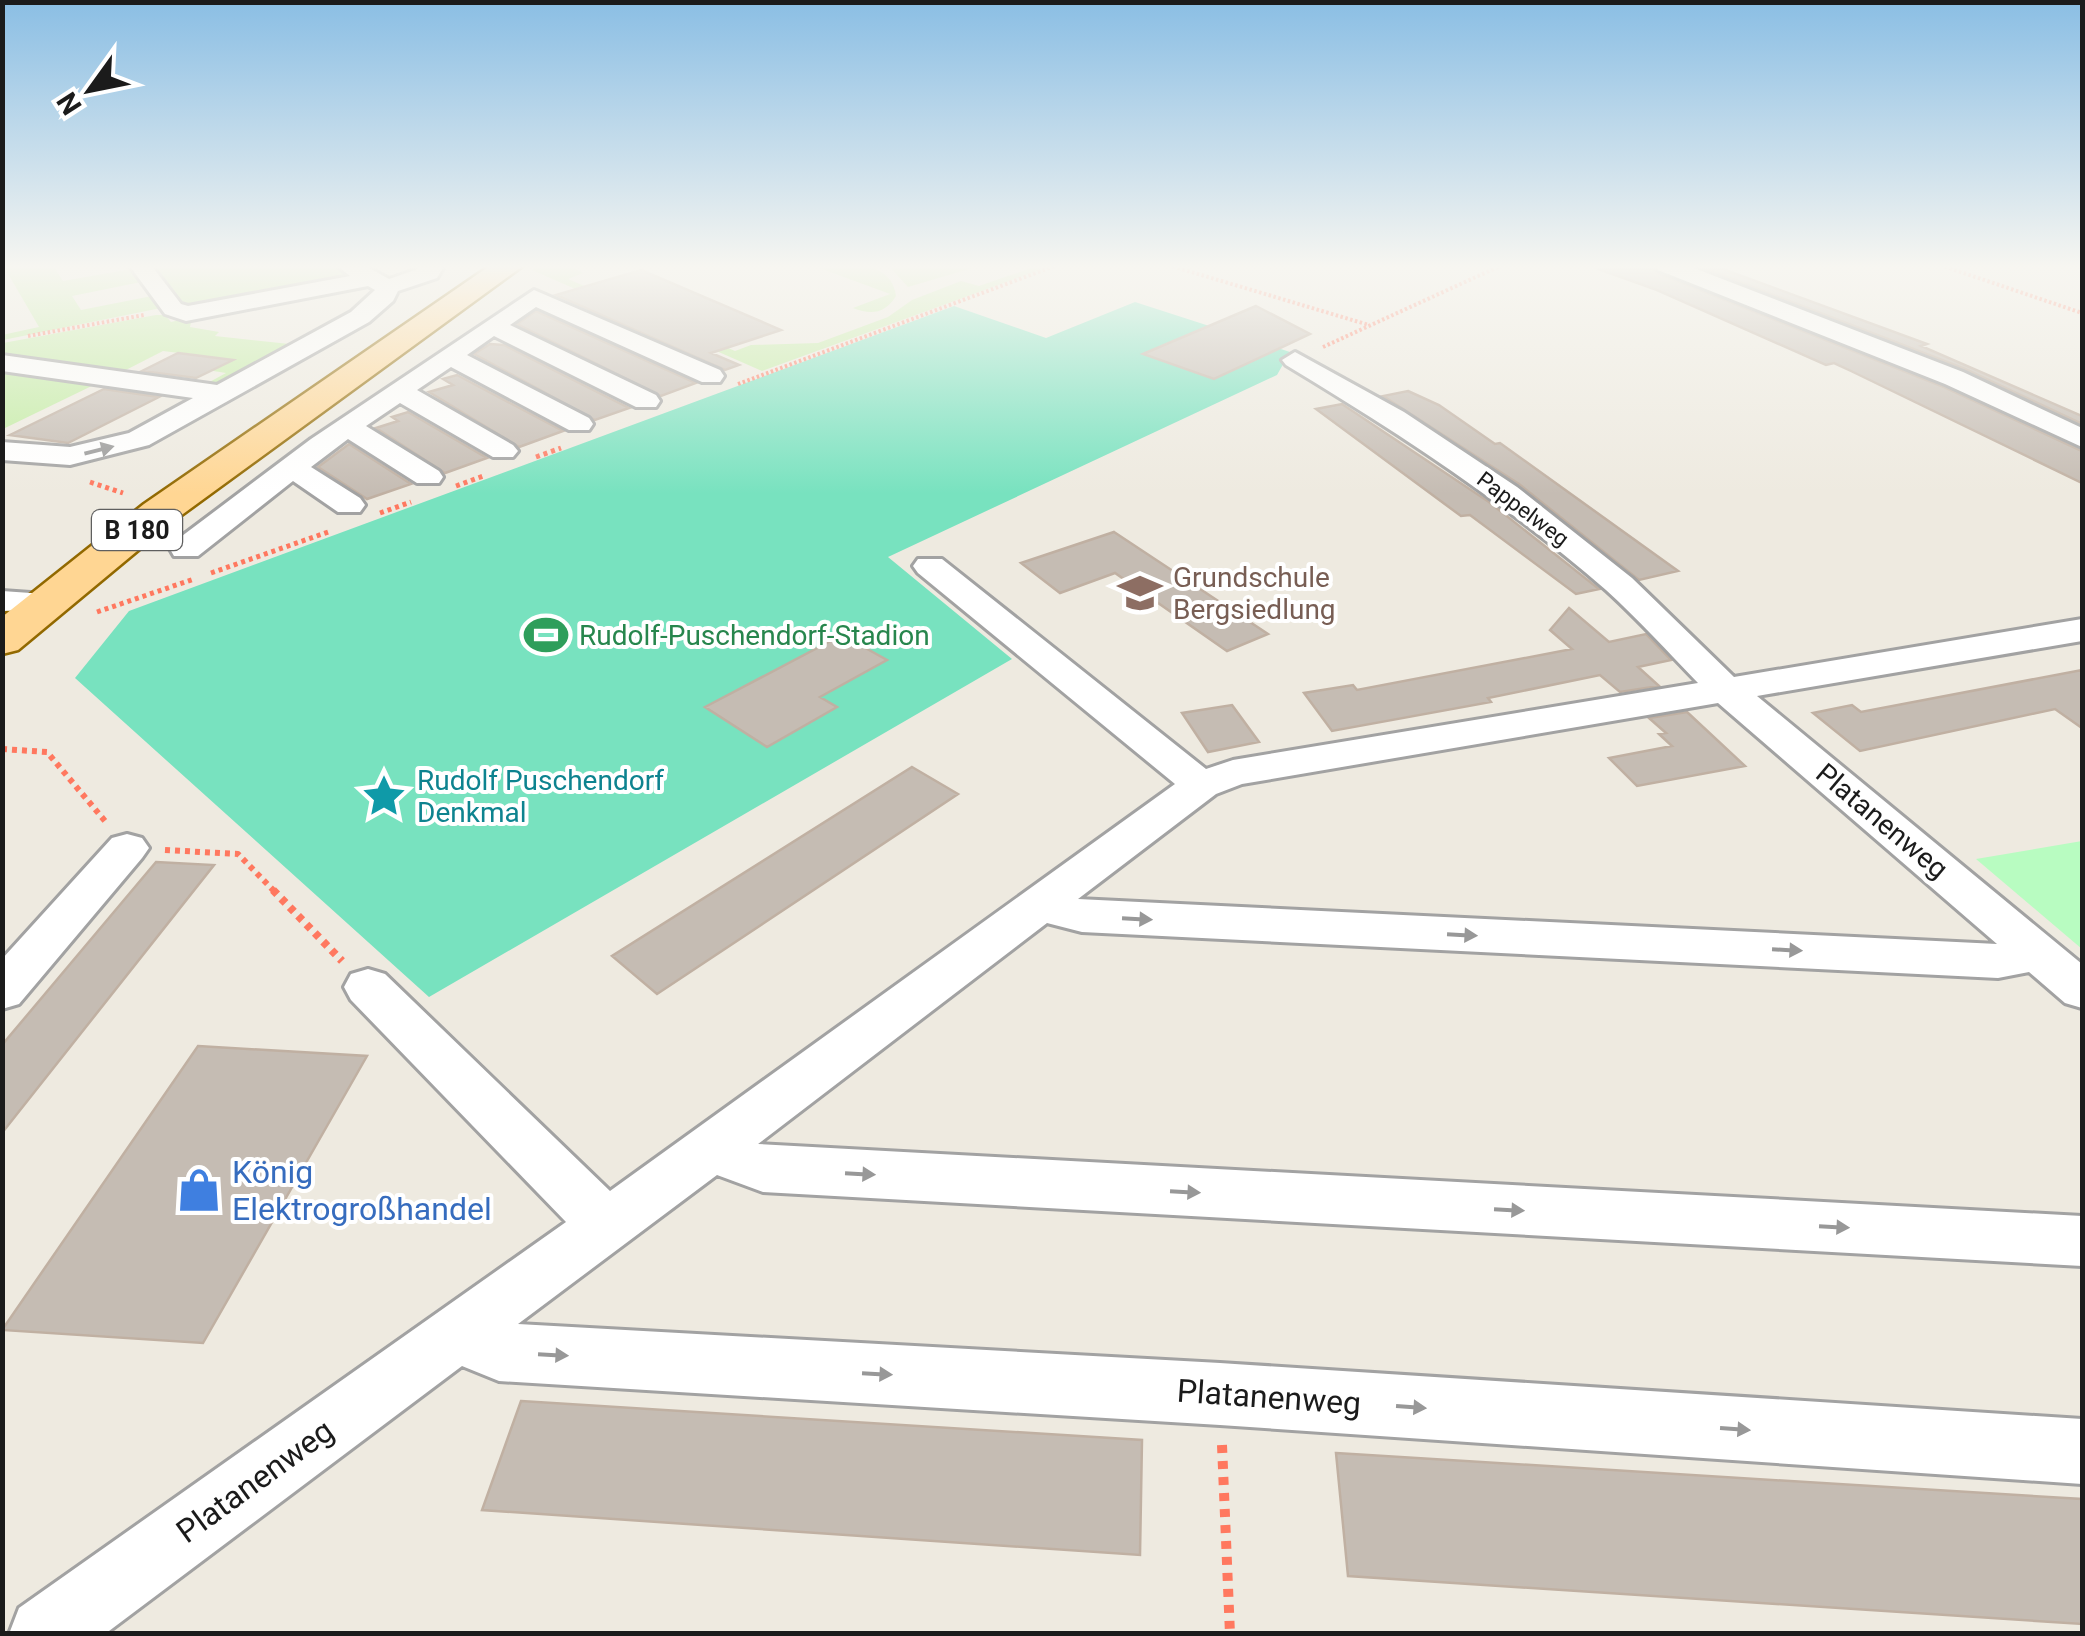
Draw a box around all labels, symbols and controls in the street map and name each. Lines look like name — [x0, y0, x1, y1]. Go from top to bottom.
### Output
north arrow — [40, 40, 140, 140]
text: N — [50, 86, 89, 121]
one-way arrow — [84, 442, 115, 457]
street label: Pappelweg — [1472, 467, 1574, 551]
road number: B 180 — [92, 510, 182, 550]
place label: Grundschule Bergsiedlung — [1173, 561, 1336, 626]
school or university icon: Grundschule Bergsiedlung — [1116, 569, 1164, 617]
sports icon: Rudolf-Puschendorf-Stadion — [522, 611, 570, 659]
place label: Rudolf-Puschendorf-Stadion — [579, 619, 930, 652]
street label: Platanenweg — [1810, 756, 1954, 886]
place label: Rudolf Puschendorf Denkmal — [417, 764, 664, 829]
place icon: Rudolf Puschendorf Denkmal — [360, 772, 408, 820]
one-way arrow — [1122, 911, 1154, 927]
one-way arrow — [1447, 927, 1479, 943]
one-way arrow — [1771, 943, 1803, 959]
place label: König Elektrogroßhandel — [232, 1153, 492, 1228]
shop icon: König Elektrogroßhandel — [175, 1166, 223, 1214]
one-way arrow — [845, 1166, 877, 1182]
one-way arrow — [1169, 1184, 1201, 1200]
one-way arrow — [1494, 1202, 1526, 1218]
one-way arrow — [1818, 1219, 1850, 1235]
one-way arrow — [537, 1347, 569, 1363]
one-way arrow — [862, 1366, 894, 1382]
street label: Platanenweg — [1176, 1372, 1362, 1422]
one-way arrow — [1396, 1399, 1428, 1415]
street label: Platanenweg — [169, 1411, 341, 1551]
one-way arrow — [1720, 1421, 1752, 1437]

